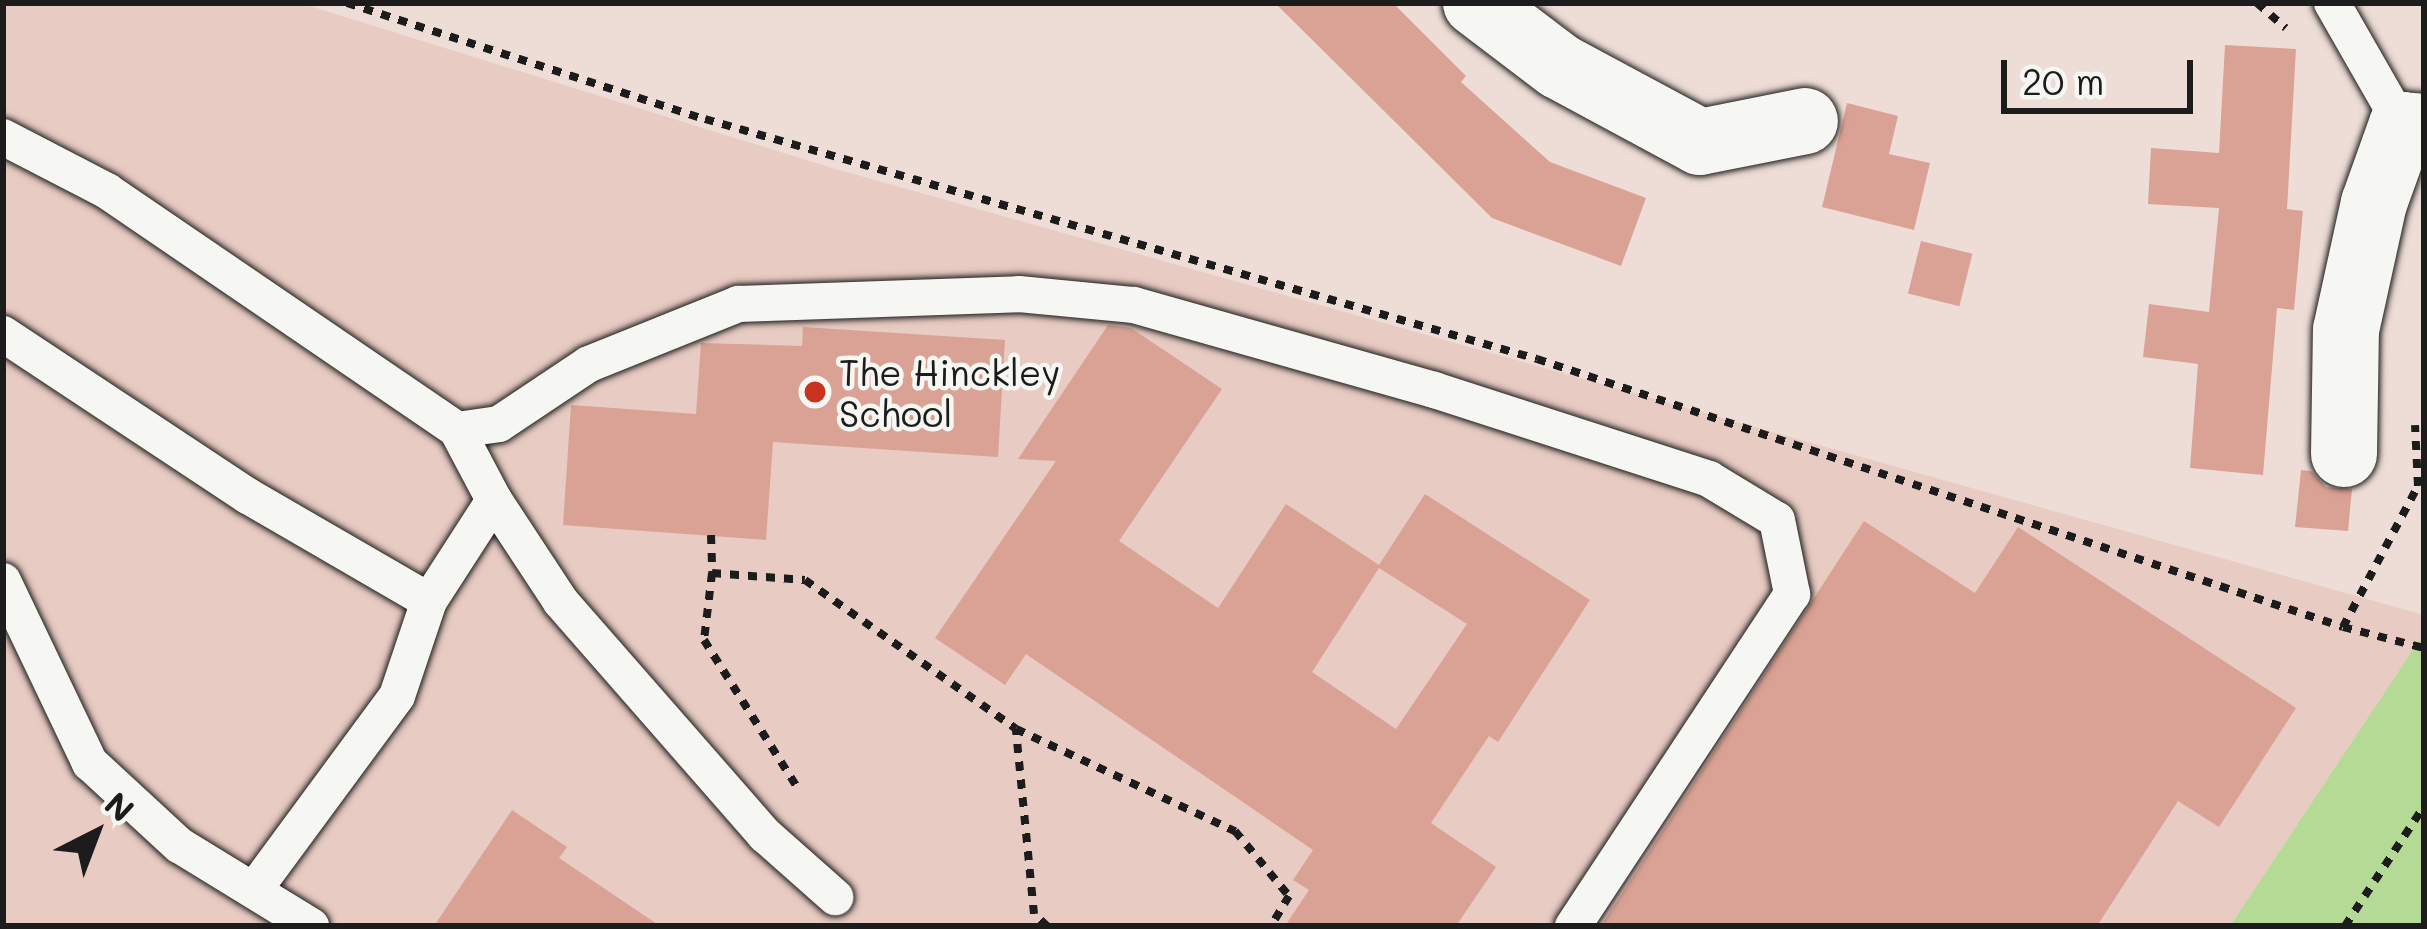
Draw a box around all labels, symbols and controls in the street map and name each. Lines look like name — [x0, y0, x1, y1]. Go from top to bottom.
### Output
scale bar — [2007, 36, 2199, 110]
text: 20 m — [2022, 57, 2104, 104]
place label: The Hinckley School — [839, 349, 1060, 434]
marker: The Hinckley School — [802, 379, 828, 405]
north arrow — [36, 773, 156, 893]
text: N — [97, 782, 144, 830]

